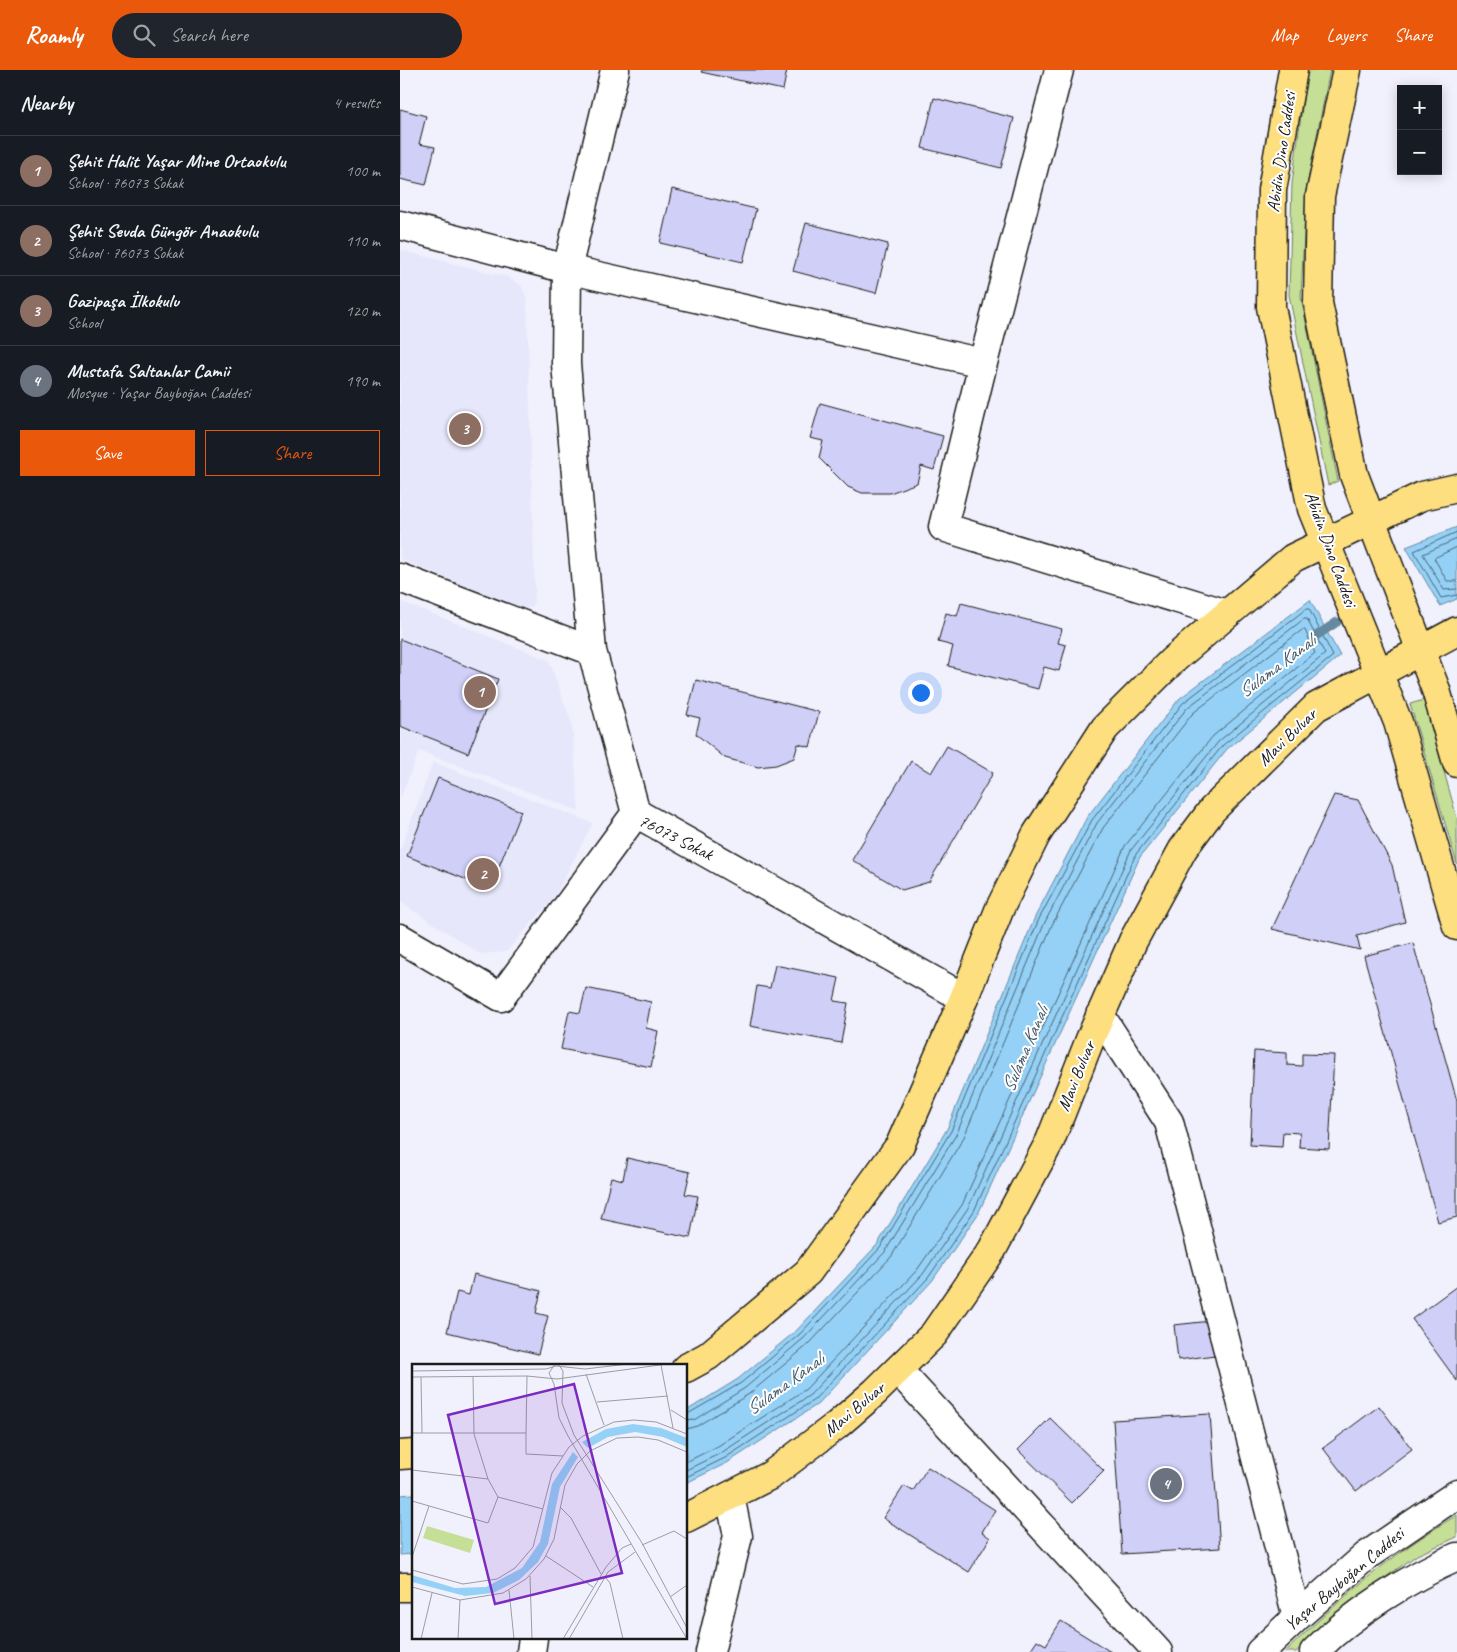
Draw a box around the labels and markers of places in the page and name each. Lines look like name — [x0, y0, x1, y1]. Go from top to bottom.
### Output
pin: 3 — [449, 410, 481, 448]
pin: 1 — [464, 673, 496, 711]
pin: 2 — [467, 855, 499, 893]
pin: 4 — [1150, 1465, 1182, 1503]

